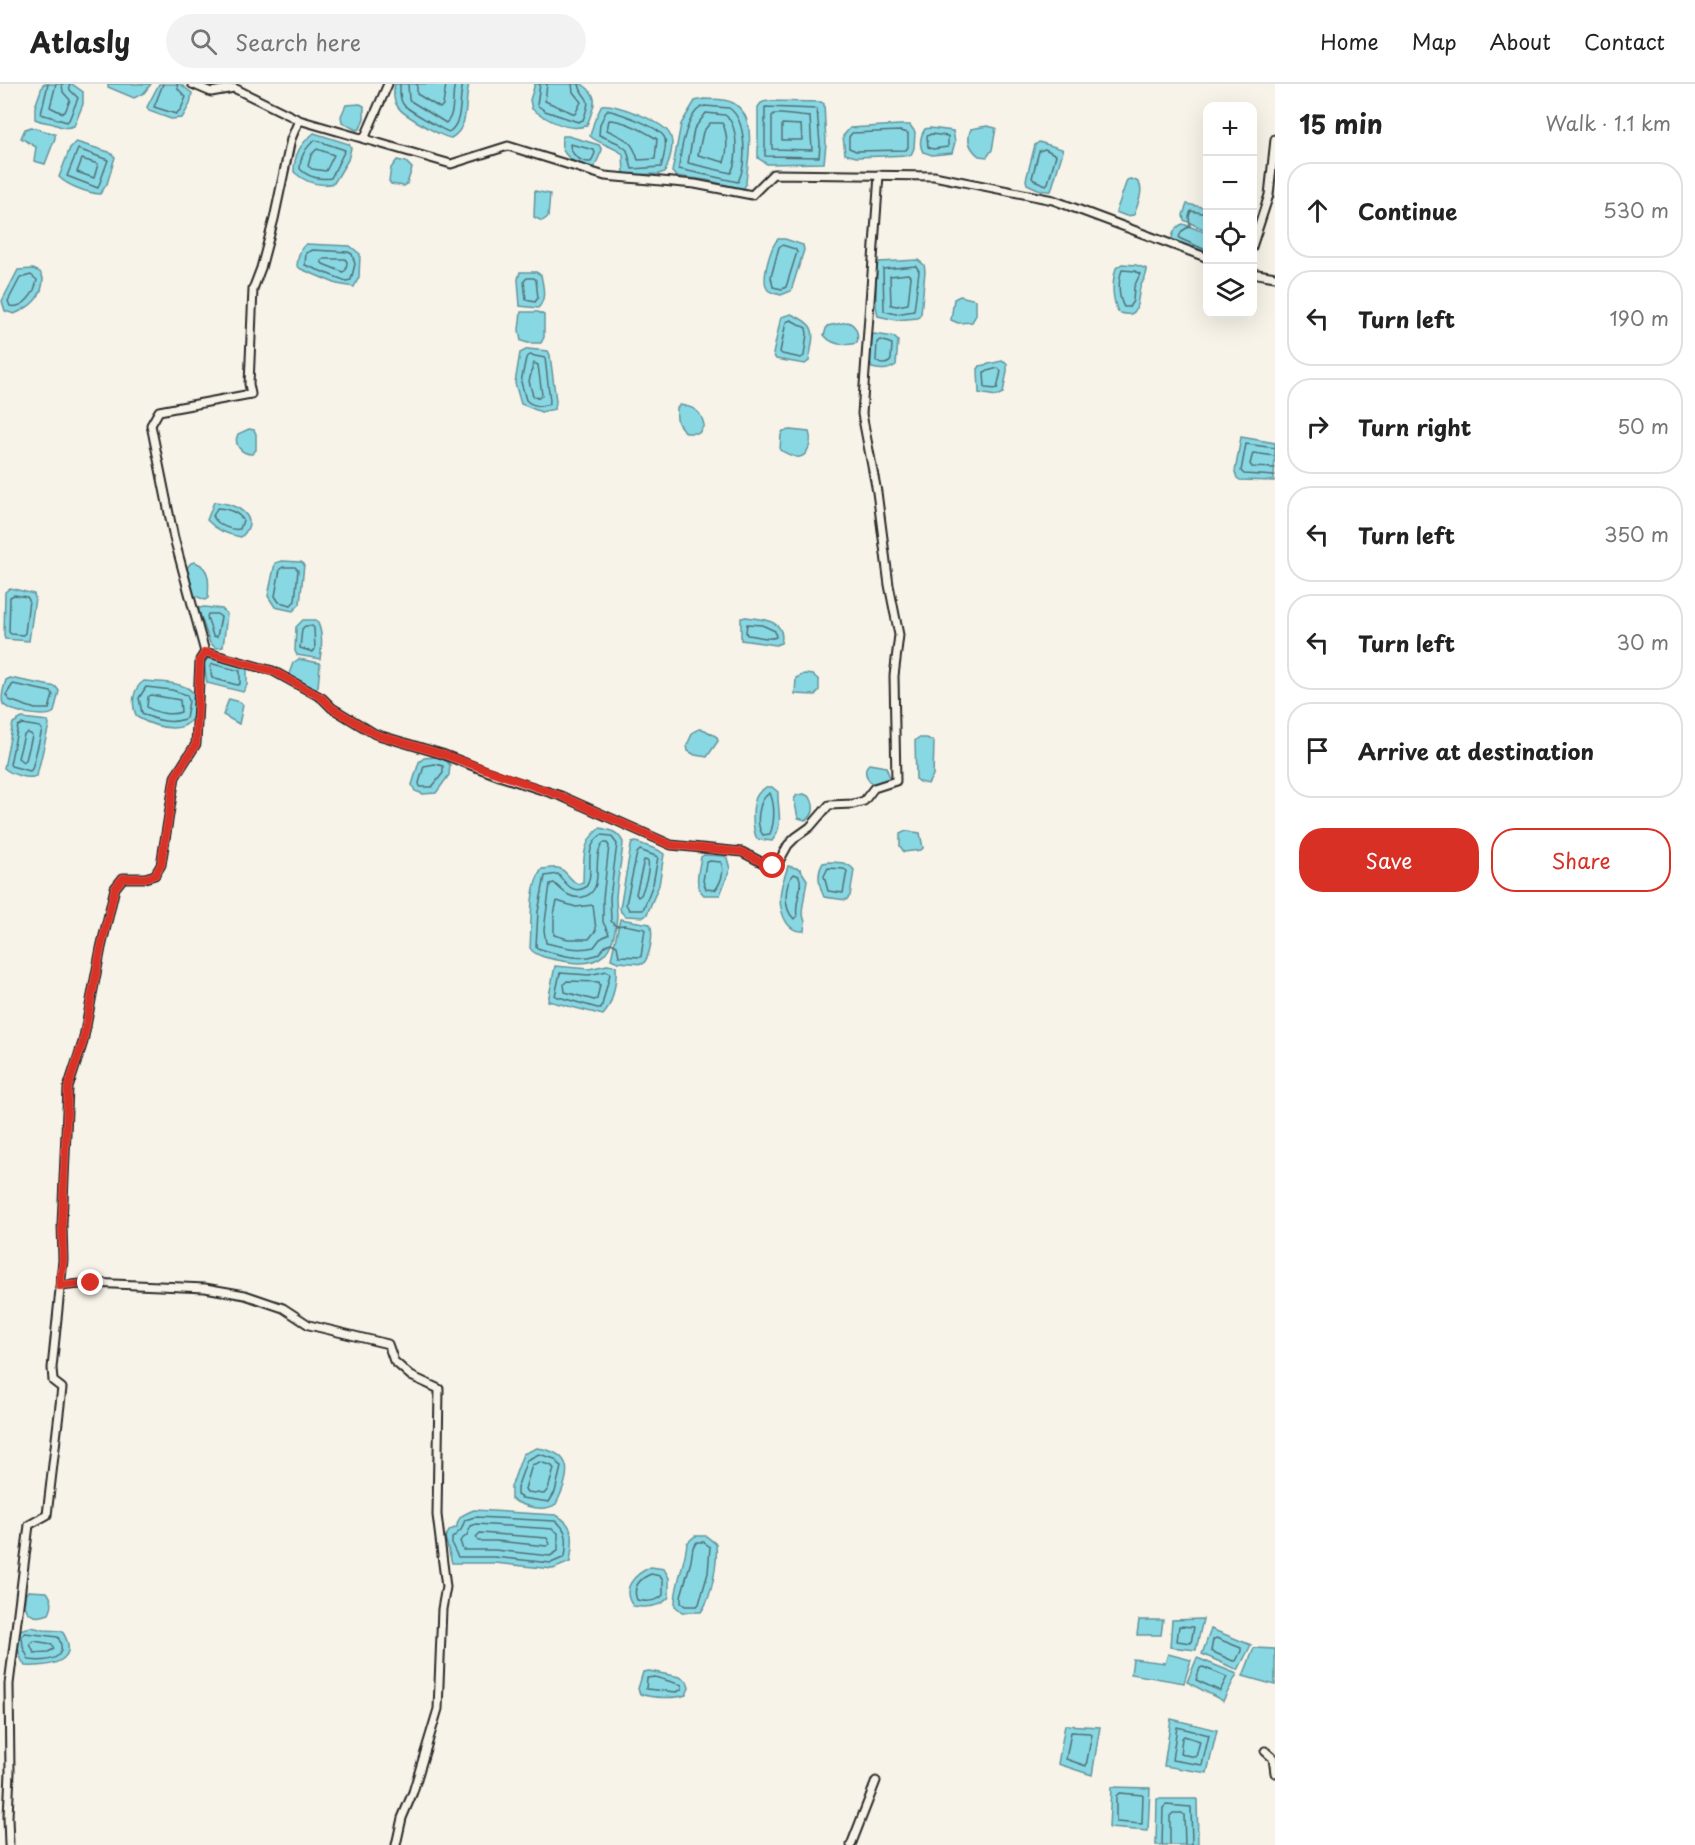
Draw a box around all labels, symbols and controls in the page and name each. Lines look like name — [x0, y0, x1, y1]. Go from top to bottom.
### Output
search box — [166, 14, 586, 68]
text: Atlasly — [30, 20, 130, 63]
icon: search — [187, 25, 220, 58]
text: Search here — [235, 25, 361, 58]
text: Home — [1320, 25, 1379, 57]
text: Map — [1412, 25, 1457, 57]
text: About — [1490, 25, 1551, 57]
text: Contact — [1584, 25, 1665, 57]
map controls — [1203, 102, 1257, 318]
button: + — [1203, 102, 1257, 156]
text: 15 min — [1299, 104, 1383, 143]
text: Walk · 1.1 km — [1546, 108, 1671, 138]
button: − — [1203, 156, 1257, 210]
icon: ahead — [1301, 194, 1334, 227]
text: Continue — [1358, 194, 1457, 227]
text: 530 m — [1603, 195, 1669, 225]
button: locate — [1203, 210, 1257, 264]
button: layers — [1203, 264, 1257, 318]
icon: left — [1301, 302, 1334, 335]
text: Turn left — [1358, 302, 1455, 335]
text: 190 m — [1610, 303, 1669, 333]
icon: right — [1301, 410, 1334, 443]
text: Turn right — [1358, 410, 1471, 443]
text: 50 m — [1617, 411, 1669, 441]
icon: left — [1301, 518, 1334, 551]
text: Turn left — [1358, 518, 1455, 551]
text: 350 m — [1604, 519, 1669, 549]
icon: left — [1301, 626, 1334, 659]
text: Turn left — [1358, 626, 1455, 659]
text: 30 m — [1616, 627, 1669, 657]
icon: arrive — [1301, 734, 1334, 767]
text: Arrive at destination — [1358, 734, 1594, 767]
button: Save — [1299, 828, 1479, 892]
button: Share — [1491, 828, 1671, 892]
route start — [759, 852, 785, 878]
route end — [77, 1269, 103, 1295]

